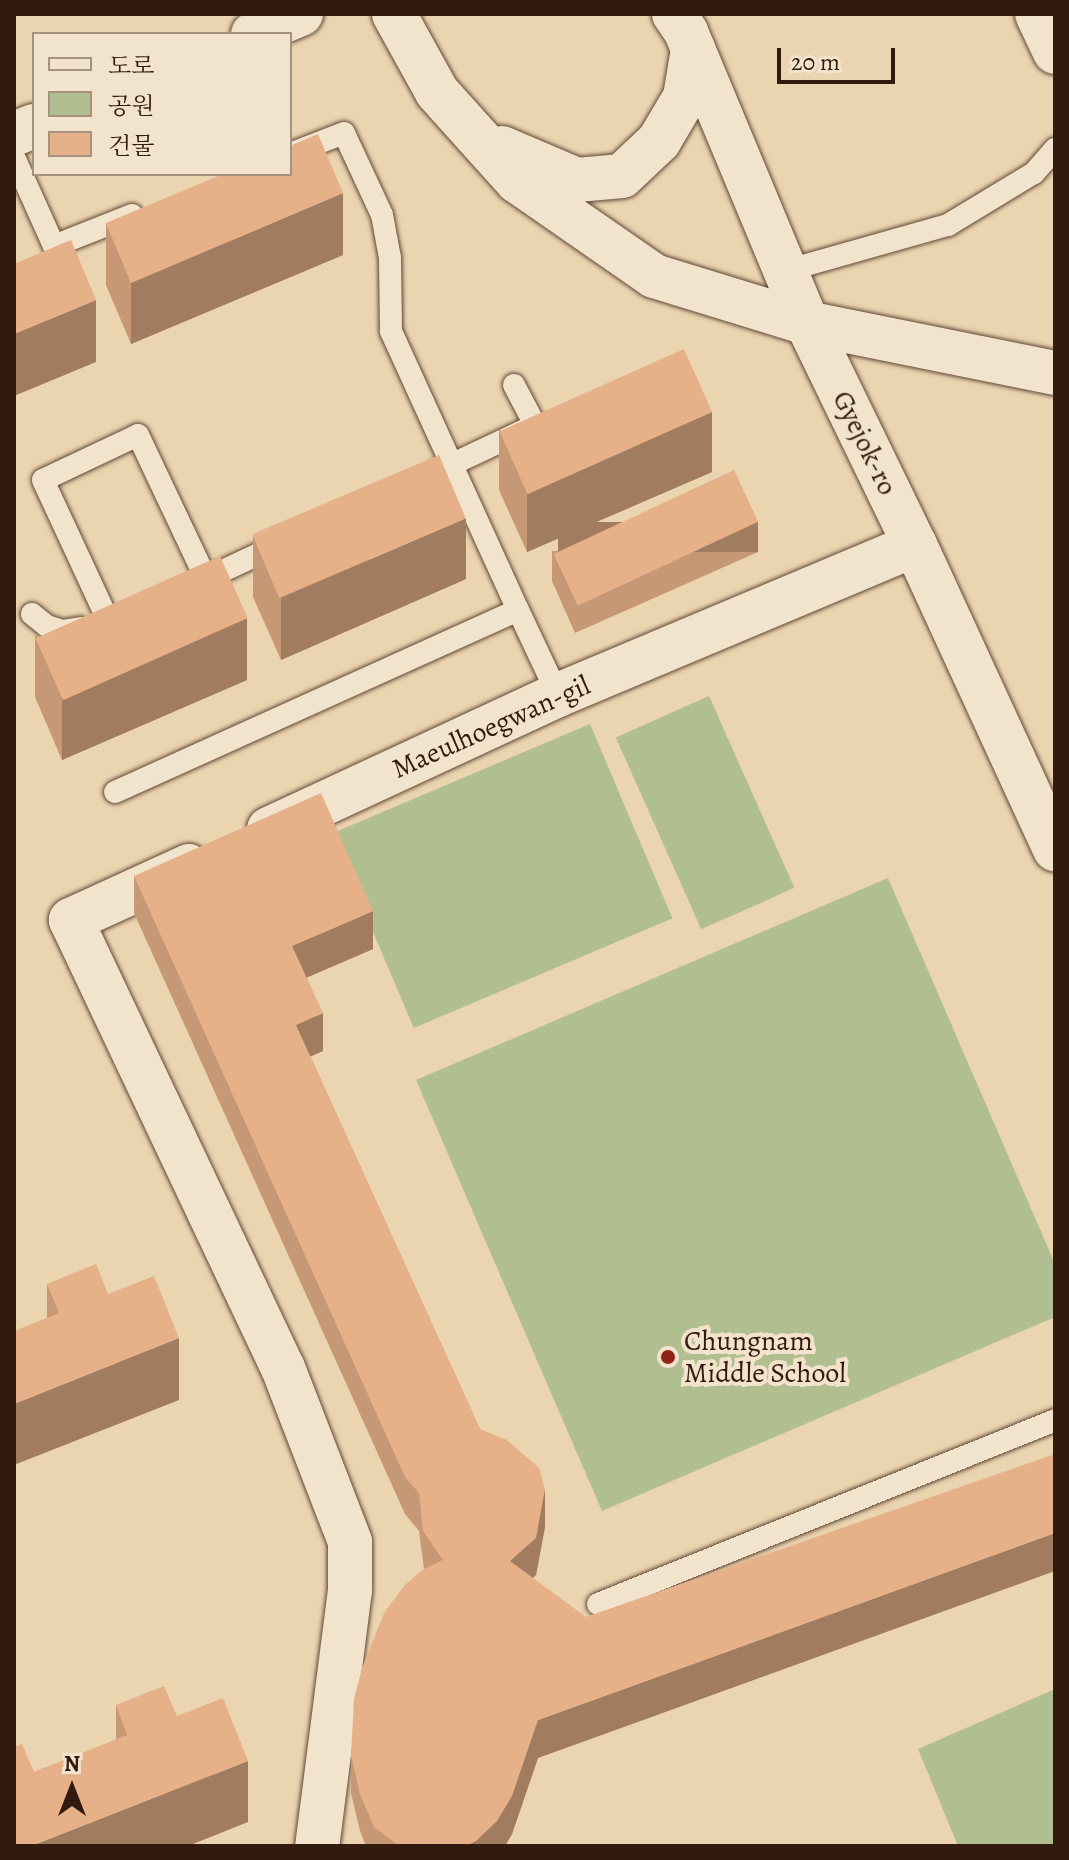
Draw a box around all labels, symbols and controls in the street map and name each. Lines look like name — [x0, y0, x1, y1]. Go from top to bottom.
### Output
legend — [32, 32, 292, 176]
scale bar — [781, 32, 899, 82]
text: 20 m — [791, 46, 840, 78]
text: 도로 — [108, 50, 154, 82]
text: 공원 — [108, 90, 154, 122]
text: 건물 — [108, 130, 154, 162]
street label: Gyejok-ro — [825, 385, 905, 501]
street label: Maeulhoegwan-gil — [387, 668, 595, 786]
place label: Chungnam Middle School — [684, 1324, 846, 1390]
marker: Chungnam Middle School — [659, 1348, 677, 1366]
north arrow — [32, 1748, 112, 1828]
text: N — [64, 1749, 80, 1779]

